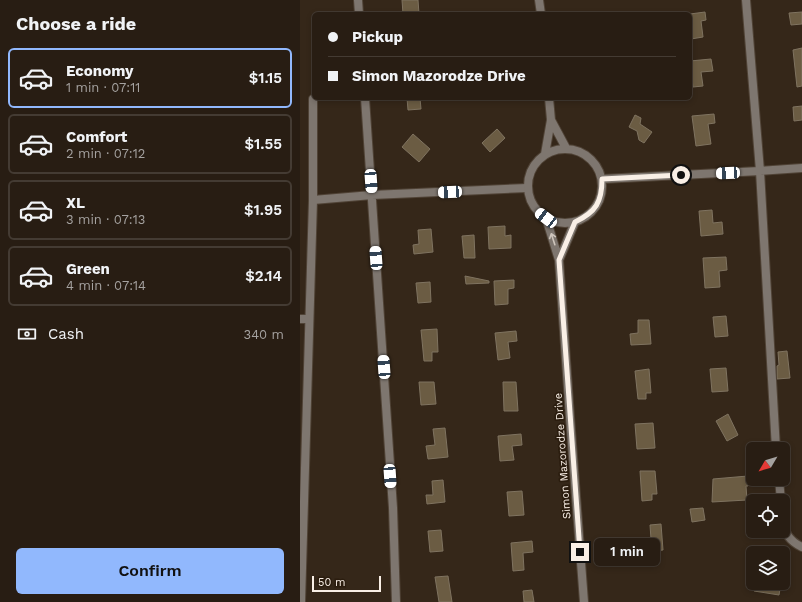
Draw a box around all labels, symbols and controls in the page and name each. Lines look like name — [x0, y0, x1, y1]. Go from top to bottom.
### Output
text: Choose a ride — [16, 13, 136, 34]
text: Pickup — [352, 28, 403, 46]
icon: car — [18, 60, 54, 96]
text: Economy — [66, 62, 133, 80]
text: Simon Mazorodze Drive — [352, 67, 526, 85]
text: $1.15 — [249, 69, 282, 87]
text: 1 min · 07:11 — [66, 80, 140, 95]
icon: car — [18, 126, 54, 162]
text: Comfort — [66, 128, 127, 146]
text: $1.55 — [245, 135, 282, 153]
text: 2 min · 07:12 — [66, 146, 145, 161]
route start — [672, 166, 690, 184]
car — [716, 166, 740, 180]
car — [364, 169, 378, 193]
car — [438, 185, 462, 199]
icon: car — [18, 192, 54, 228]
text: XL — [66, 194, 85, 212]
text: $1.95 — [244, 201, 282, 219]
car — [533, 206, 559, 230]
text: 3 min · 07:13 — [66, 212, 145, 227]
one-way arrow — [548, 233, 556, 245]
car — [369, 246, 383, 270]
icon: car — [18, 258, 54, 294]
text: Green — [66, 260, 110, 278]
text: $2.14 — [245, 267, 282, 285]
text: 4 min · 07:14 — [66, 278, 146, 293]
icon: cash — [16, 323, 38, 345]
text: Cash — [48, 325, 84, 343]
text: 340 m — [244, 327, 284, 342]
car — [377, 355, 391, 379]
street label: Simon Mazorodze Drive — [552, 392, 573, 520]
north arrow — [746, 442, 790, 486]
map controls — [746, 442, 790, 590]
car — [383, 464, 397, 488]
button: locate — [746, 494, 790, 538]
callout: 1 min — [594, 538, 660, 566]
route end — [571, 543, 589, 561]
text: 1 min — [610, 544, 644, 559]
button: layers — [746, 546, 790, 590]
button: Confirm — [16, 548, 284, 594]
scale bar — [312, 574, 381, 593]
text: 50 m — [318, 576, 345, 589]

